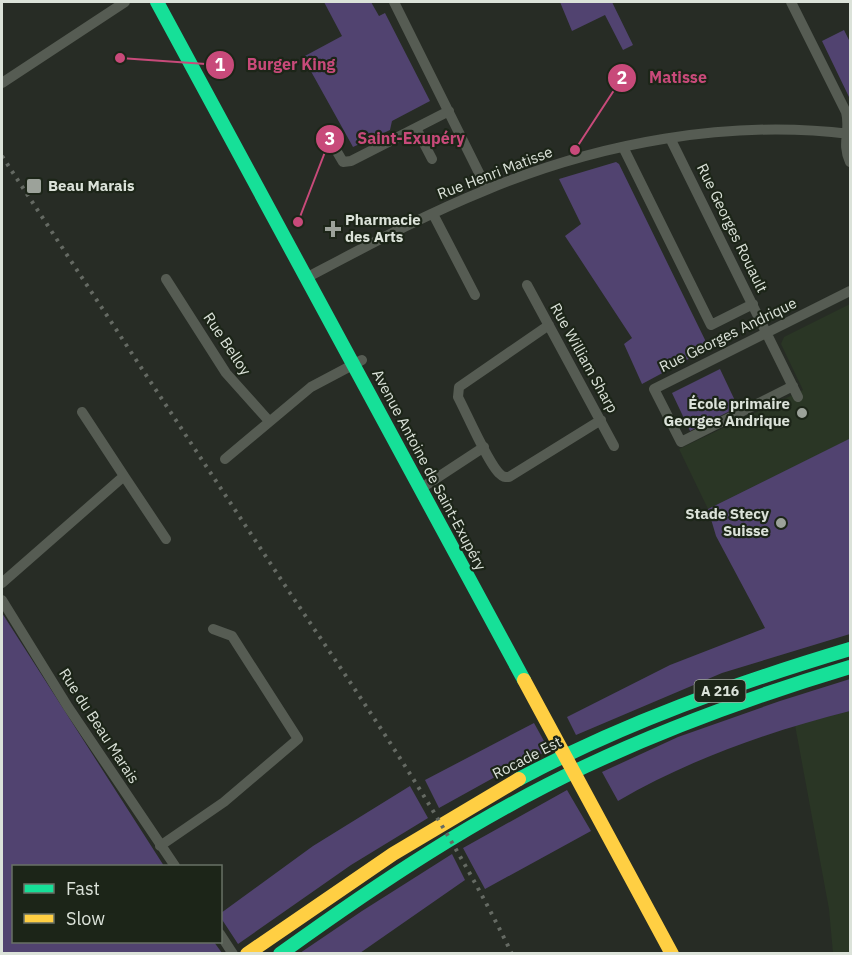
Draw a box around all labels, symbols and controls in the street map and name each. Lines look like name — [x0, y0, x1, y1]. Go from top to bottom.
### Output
callout: Burger King — [205, 48, 347, 82]
text: 1 — [215, 53, 226, 76]
text: Burger King — [247, 54, 335, 74]
callout: Matisse — [607, 61, 719, 95]
text: 2 — [617, 66, 627, 89]
text: Matisse — [649, 67, 707, 87]
callout: Saint-Exupéry — [315, 122, 477, 156]
text: 3 — [325, 127, 335, 150]
text: Saint-Exupéry — [357, 128, 465, 148]
street label: Rue Henri Matisse — [434, 142, 555, 203]
street label: Rue Georges Rouault — [693, 160, 772, 295]
place label: Beau Marais — [48, 176, 135, 195]
marker: Beau Marais — [25, 177, 43, 195]
place label: Pharmacie des Arts — [345, 210, 421, 246]
marker: Pharmacie des Arts — [326, 222, 340, 236]
street label: Rue Georges Andrique — [656, 293, 800, 376]
street label: Rue William Sharp — [546, 299, 623, 416]
street label: Rue Belloy — [199, 309, 256, 379]
street label: Avenue Antoine de Saint-Exupéry — [368, 366, 491, 574]
place label: École primaire Georges Andrique — [664, 394, 790, 430]
marker: École primaire Georges Andrique — [795, 406, 809, 420]
place label: Stade Stecy Suisse — [685, 504, 769, 540]
marker: Stade Stecy Suisse — [774, 516, 788, 530]
street label: Rue du Beau Marais — [55, 665, 144, 787]
road number: A 216 — [694, 680, 746, 702]
street label: Rocade Est — [489, 732, 565, 783]
legend — [12, 865, 222, 943]
text: Fast — [66, 877, 100, 900]
text: Slow — [66, 907, 105, 930]

